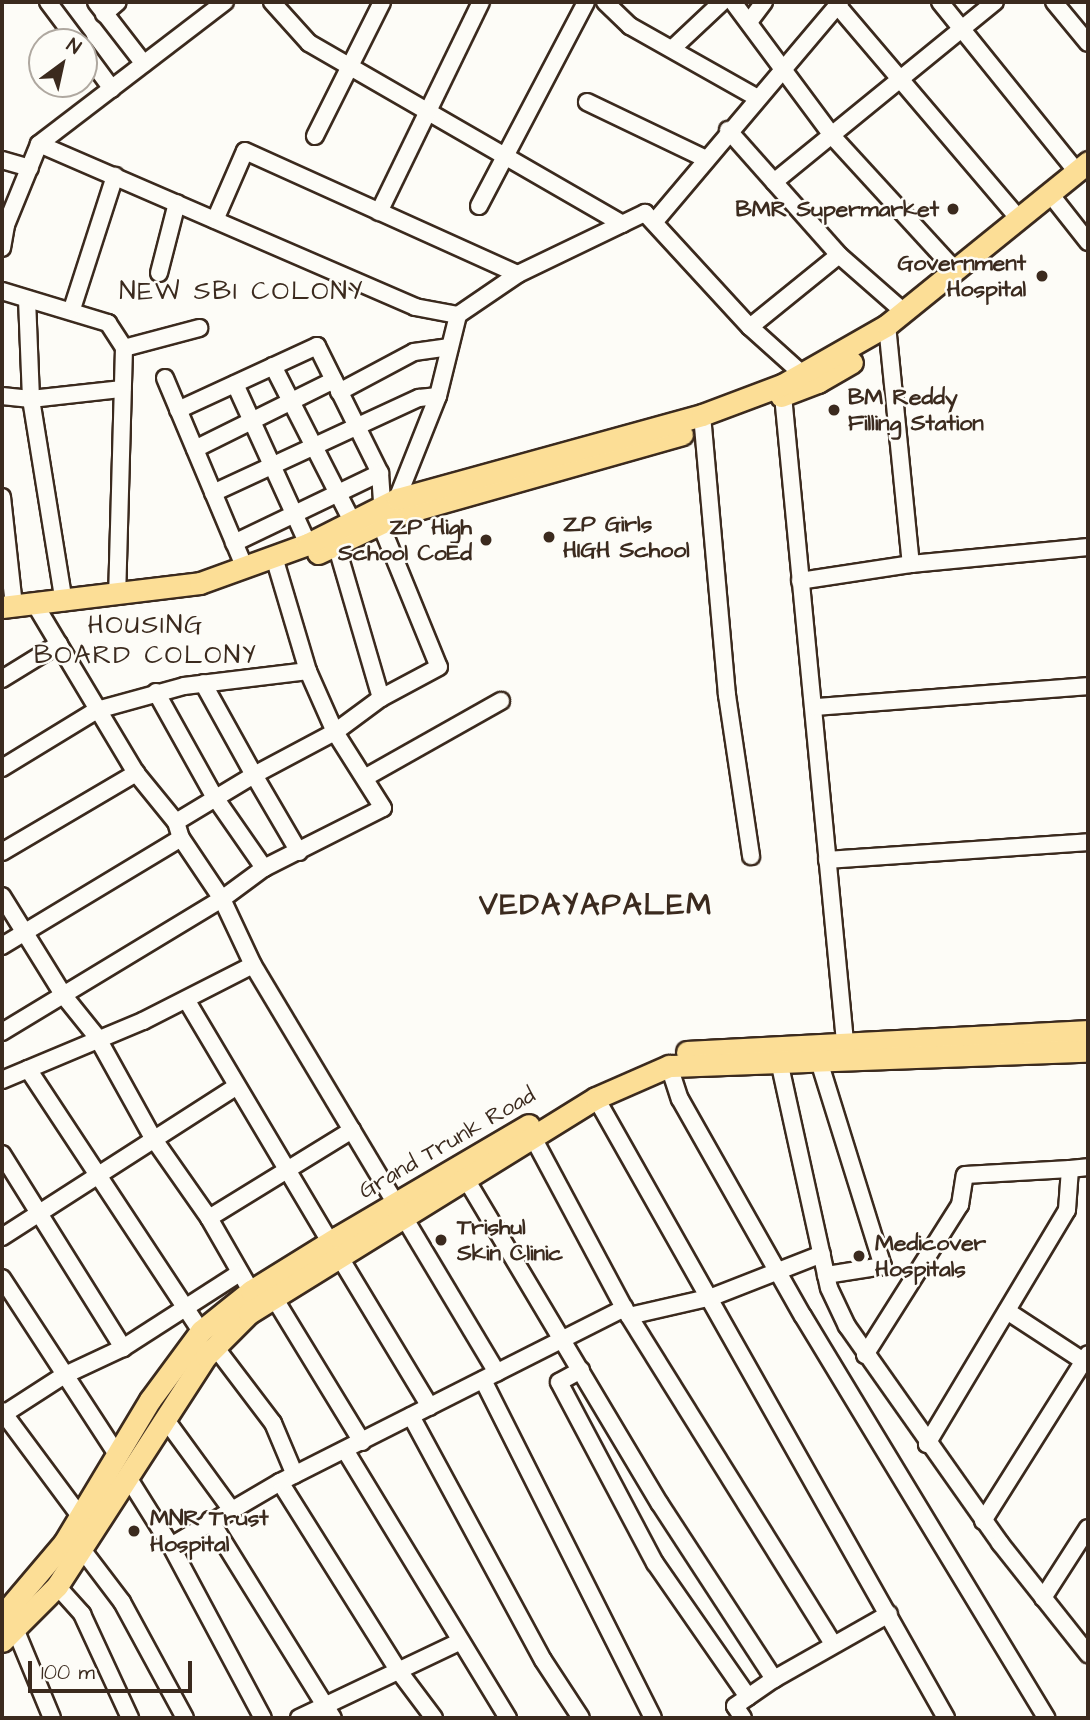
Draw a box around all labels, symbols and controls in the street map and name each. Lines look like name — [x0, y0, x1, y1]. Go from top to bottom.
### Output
north arrow — [28, 28, 98, 98]
text: N — [61, 32, 86, 61]
place label: BMR Supermarket — [735, 195, 939, 223]
marker: BMR Supermarket — [945, 201, 961, 217]
place label: Government Hospital — [897, 249, 1026, 303]
marker: Government Hospital — [1032, 266, 1052, 286]
district label: NEW SBI COLONY — [121, 276, 363, 308]
place label: BM Reddy Filling Station — [848, 383, 984, 437]
marker: BM Reddy Filling Station — [826, 402, 842, 418]
place label: ZP Girls HIGH School — [563, 510, 690, 564]
place label: ZP High School CoEd — [338, 513, 472, 567]
marker: ZP Girls HIGH School — [541, 529, 557, 545]
marker: ZP High School CoEd — [478, 532, 494, 548]
district label: HOUSING BOARD COLONY — [36, 610, 256, 672]
district label: VEDAYAPALEM — [480, 887, 712, 923]
street label: Grand Trunk Road — [354, 1081, 540, 1205]
place label: Trishul Skin Clinic — [457, 1213, 563, 1267]
place label: Medicover Hospitals — [875, 1229, 986, 1283]
marker: Trishul Skin Clinic — [431, 1230, 451, 1250]
marker: Medicover Hospitals — [849, 1246, 869, 1266]
place label: MNR Trust Hospital — [150, 1504, 269, 1558]
marker: MNR Trust Hospital — [124, 1521, 144, 1541]
scale bar — [32, 1646, 196, 1690]
text: 100 m — [41, 1658, 95, 1687]

